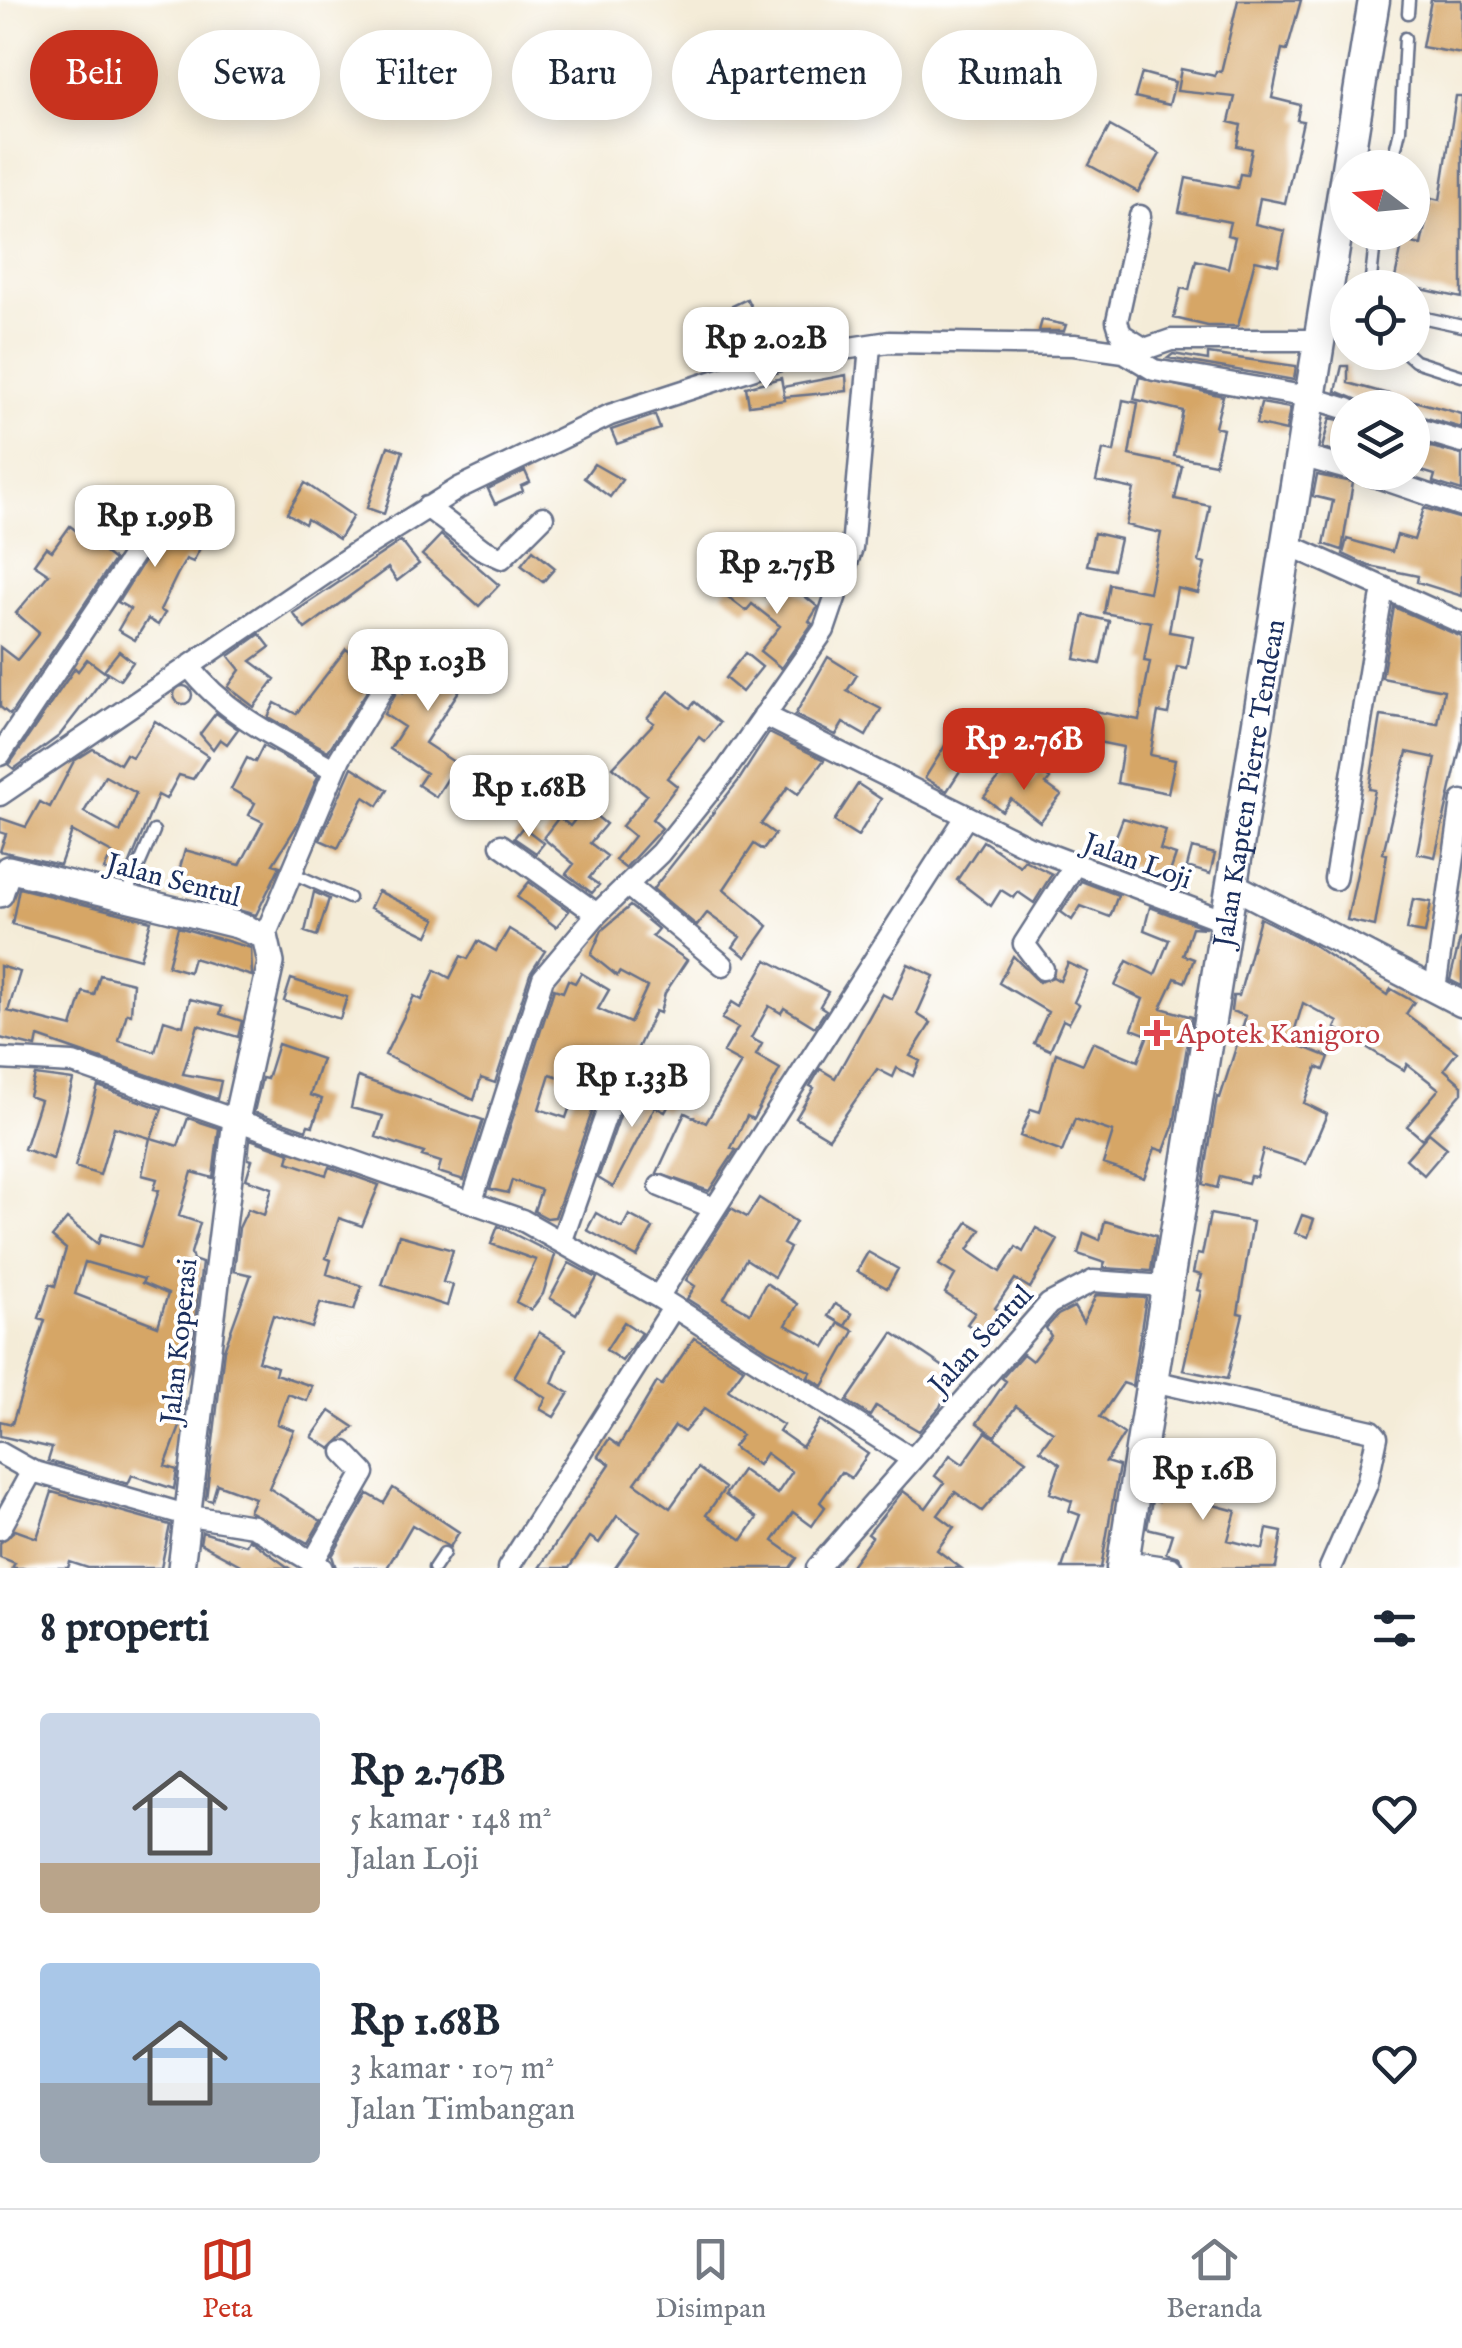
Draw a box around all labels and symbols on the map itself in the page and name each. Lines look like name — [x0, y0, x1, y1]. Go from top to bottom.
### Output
north arrow — [1330, 150, 1430, 250]
pin: Rp 2.02B — [663, 307, 869, 392]
pin: Rp 1.99B — [52, 485, 258, 570]
pin: Rp 2.75B — [674, 532, 880, 617]
street label: Jalan Kapten Pierre Tendean — [1207, 617, 1294, 953]
pin: Rp 1.03B — [325, 629, 531, 714]
pin: Rp 2.76B — [921, 708, 1127, 793]
pin: Rp 1.68B — [426, 755, 632, 840]
street label: Jalan Loji — [1075, 826, 1196, 898]
street label: Jalan Sentul — [100, 846, 245, 916]
place label: Apotek Kanigoro — [1176, 1018, 1380, 1053]
marker: Apotek Kanigoro — [1146, 1022, 1168, 1044]
pin: Rp 1.33B — [529, 1045, 735, 1130]
street label: Jalan Koperasi — [154, 1257, 207, 1429]
street label: Jalan Sentul — [920, 1278, 1042, 1405]
pin: Rp 1.6B — [1111, 1438, 1295, 1523]

